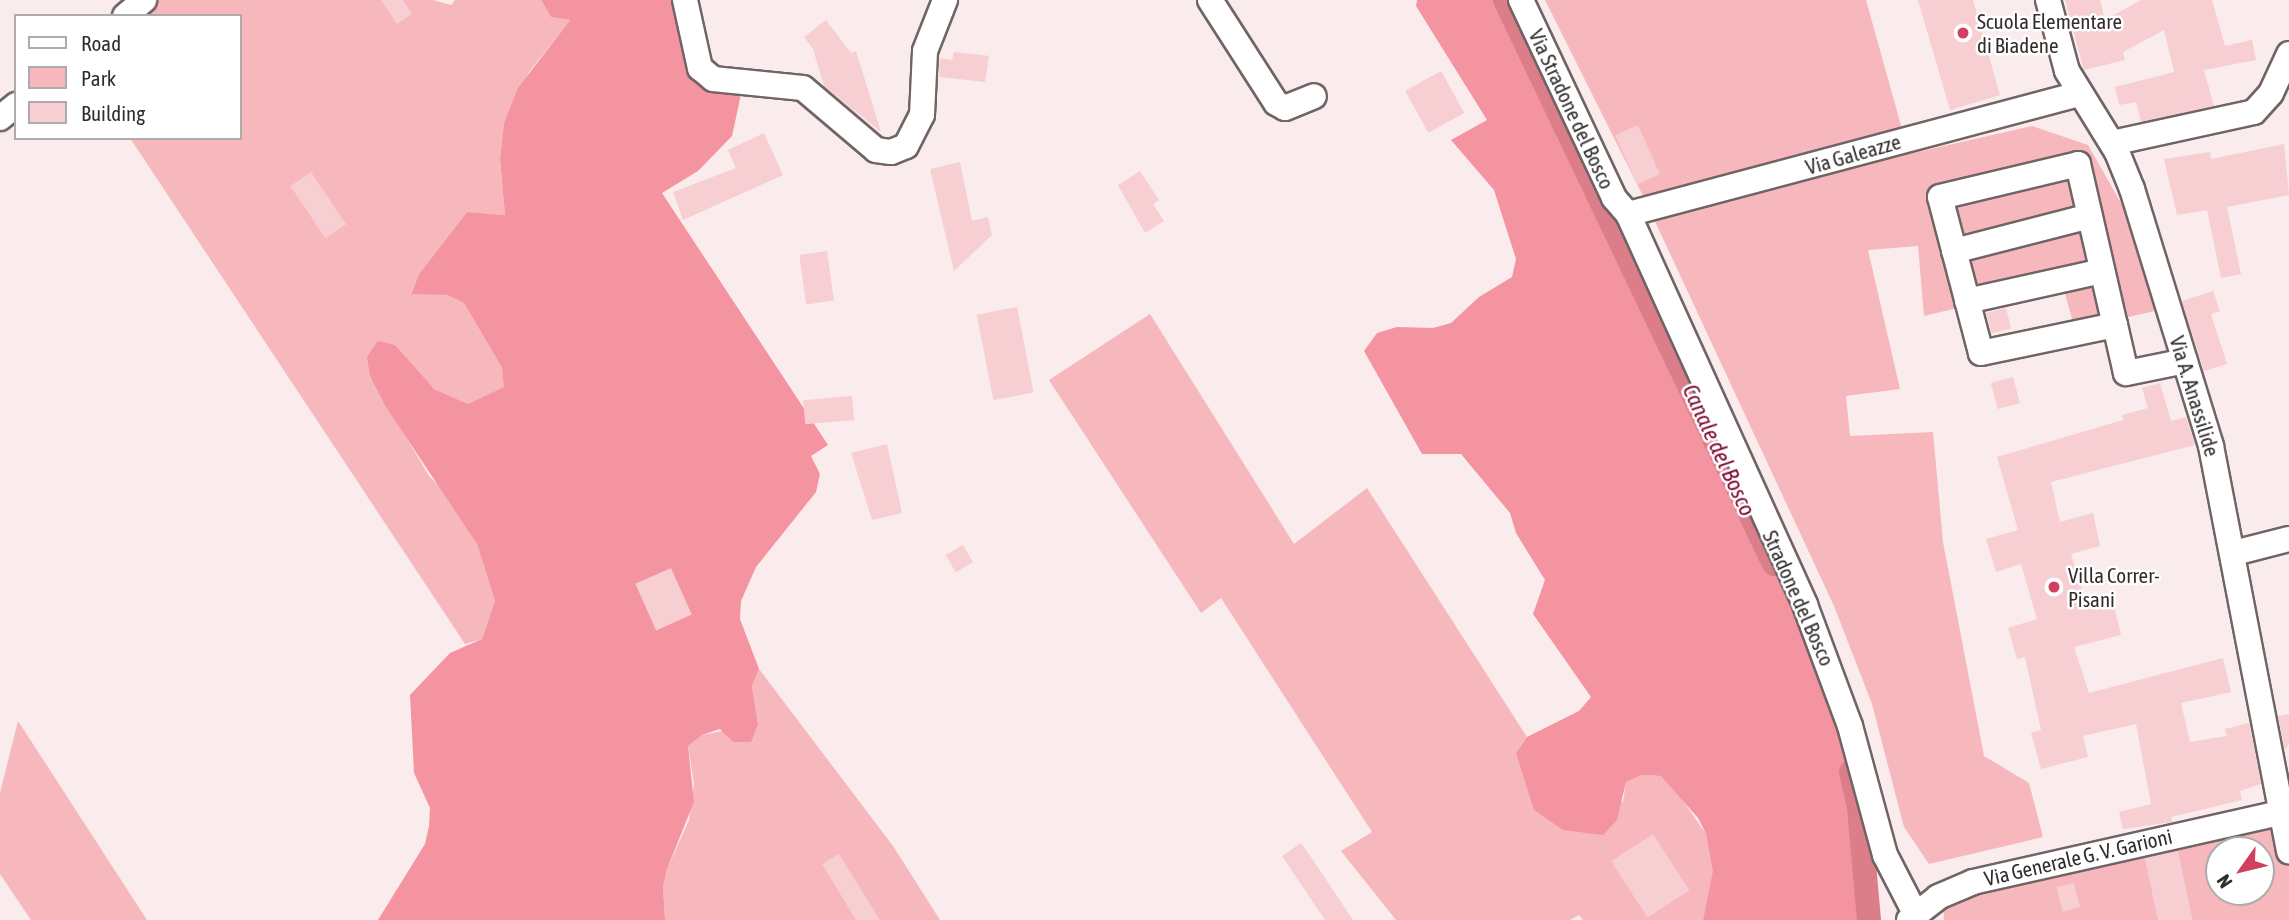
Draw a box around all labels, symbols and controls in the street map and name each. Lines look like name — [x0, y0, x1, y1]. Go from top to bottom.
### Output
place label: Scuola Elementare di Biadene — [1977, 8, 2122, 58]
legend — [14, 14, 242, 140]
street label: Via Stradone del Bosco — [1524, 25, 1620, 193]
marker: Scuola Elementare di Biadene — [1955, 25, 1971, 41]
text: Road — [81, 31, 121, 55]
text: Park — [81, 66, 116, 90]
text: Building — [81, 101, 145, 125]
street label: Via Galeazze — [1803, 128, 1903, 180]
street label: Via A. Anassilide — [2165, 333, 2225, 459]
water label: Canale del Bosco — [1676, 380, 1762, 520]
street label: Stradone del Bosco — [1758, 526, 1840, 670]
place label: Villa Correr- Pisani — [2068, 562, 2160, 612]
marker: Villa Correr- Pisani — [2046, 579, 2062, 595]
street label: Via Generale G. V. Garioni — [1982, 823, 2174, 891]
north arrow — [2205, 836, 2275, 906]
text: N — [2212, 871, 2237, 892]

